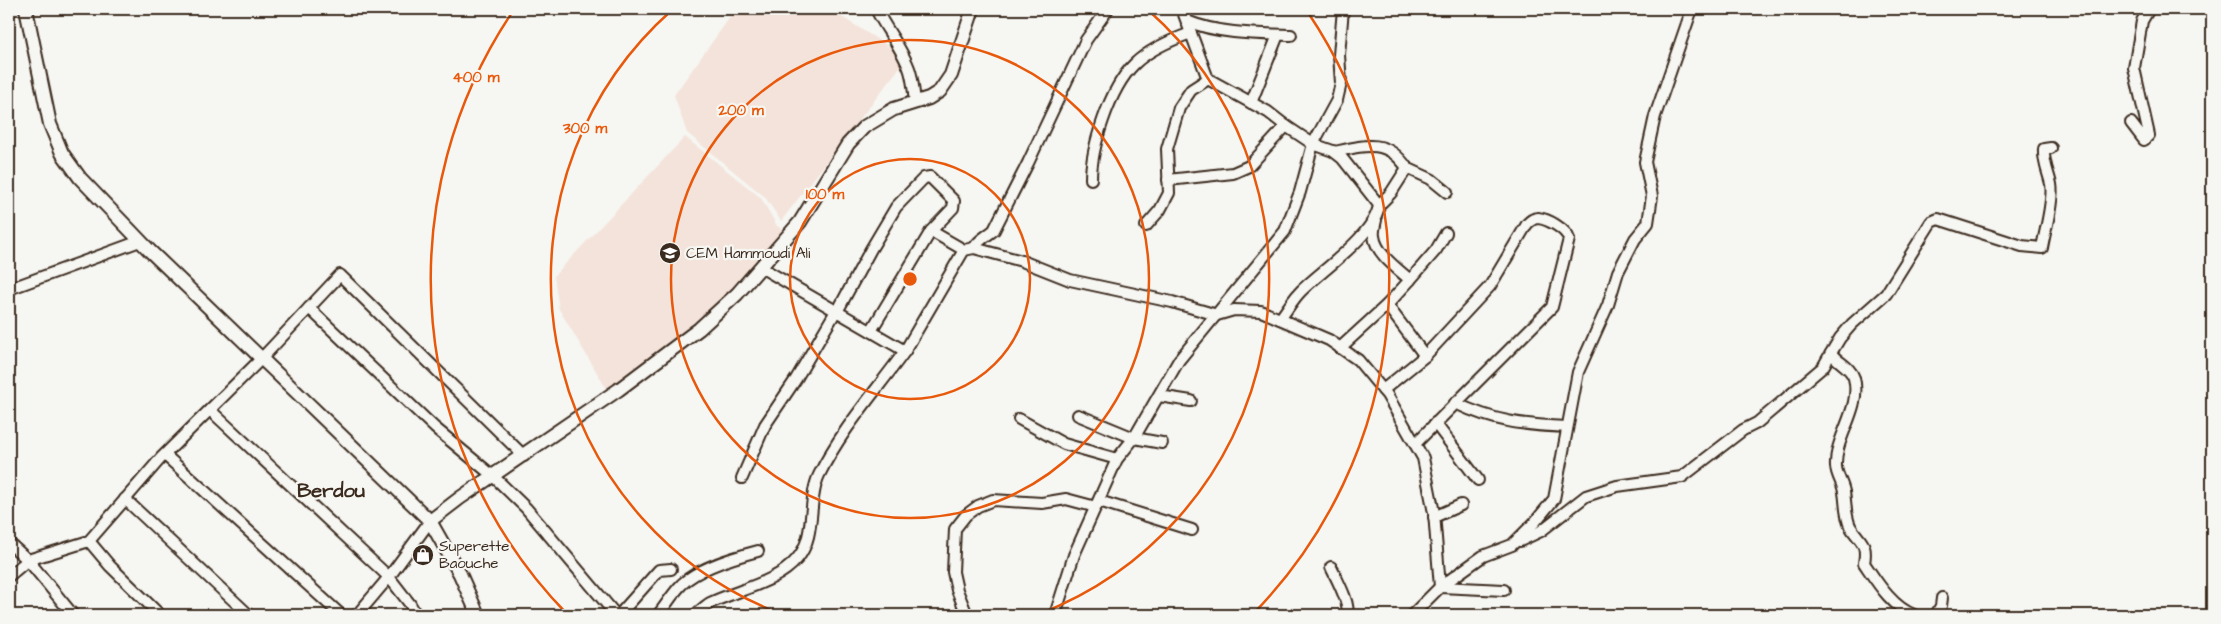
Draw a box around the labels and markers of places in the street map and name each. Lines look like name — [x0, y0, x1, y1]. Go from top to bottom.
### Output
school or university icon: CEM Hammoudi Ali — [658, 241, 682, 265]
place label: CEM Hammoudi Ali — [686, 243, 811, 264]
centre of rings — [901, 270, 919, 288]
place label: Superette Baouche — [439, 536, 509, 574]
shop icon: Superette Baouche — [411, 543, 435, 567]

